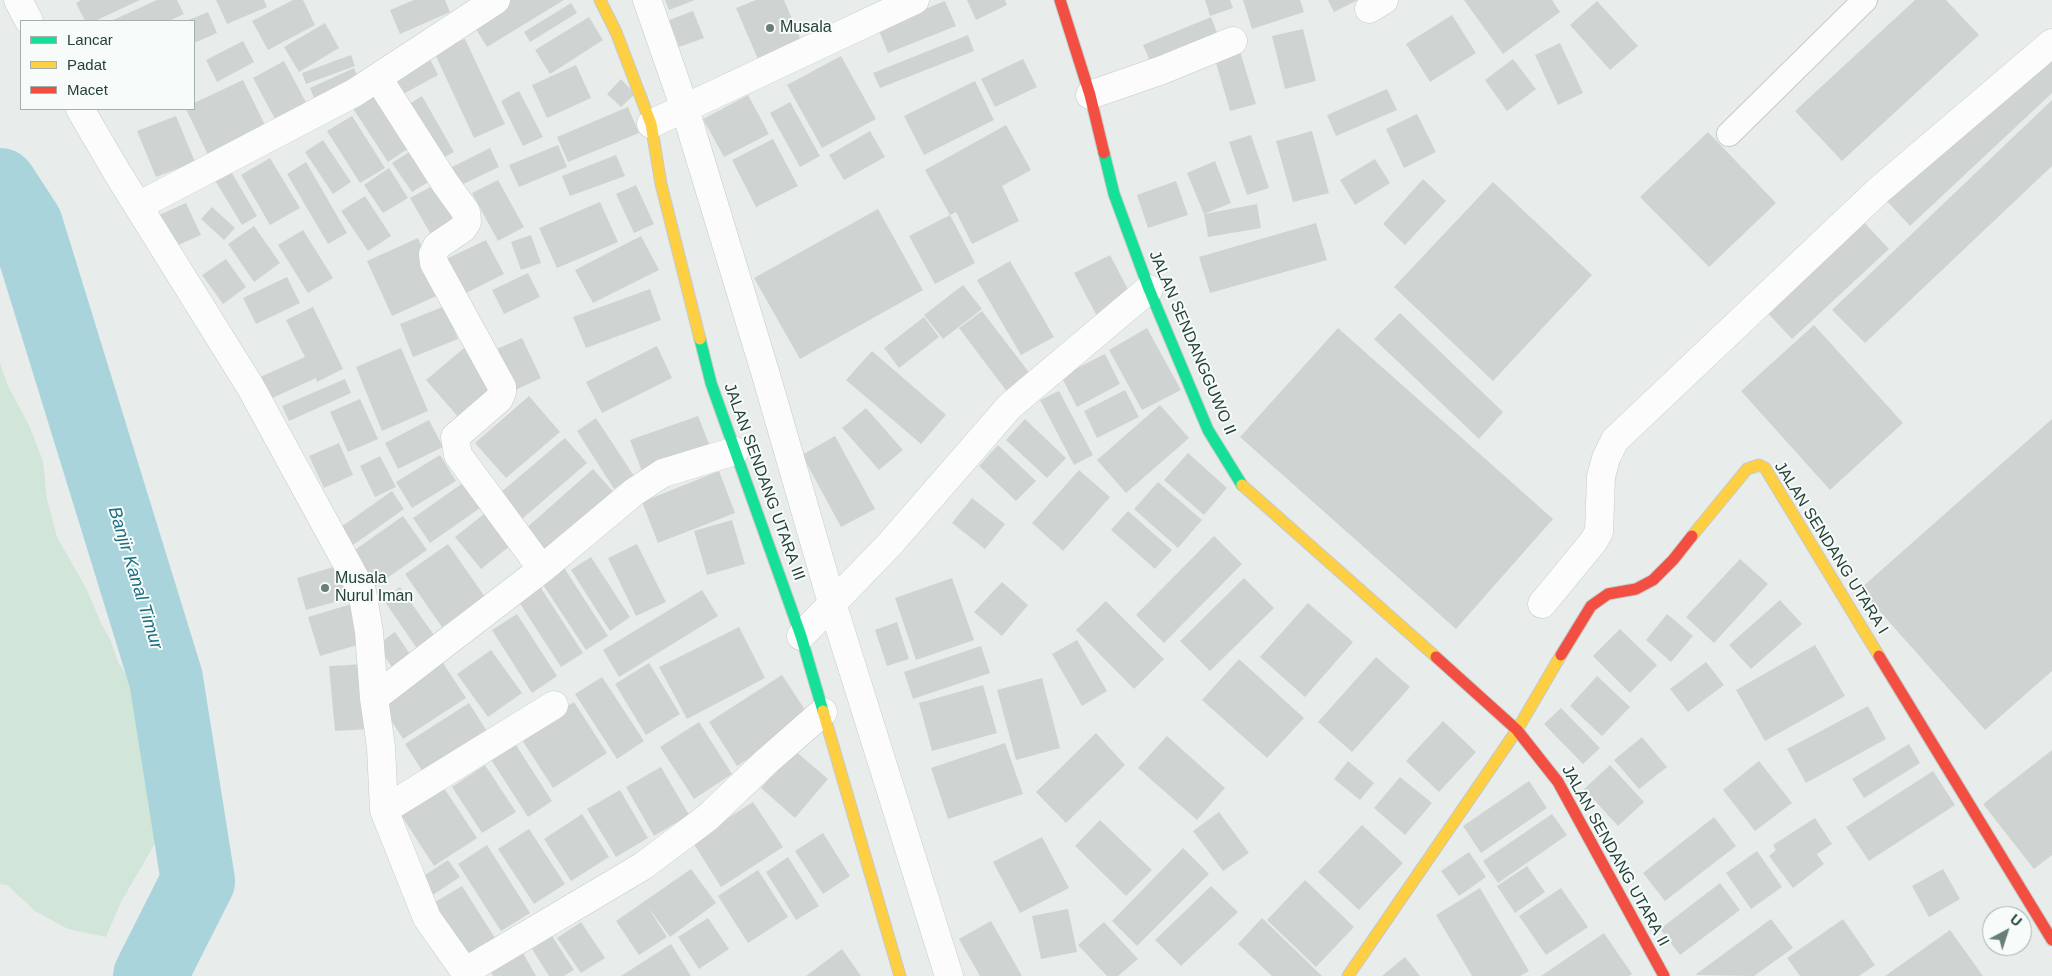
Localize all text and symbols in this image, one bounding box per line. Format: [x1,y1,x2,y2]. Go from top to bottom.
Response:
place label: Musala [780,18,832,38]
legend [20,20,195,110]
marker: Musala [764,22,776,34]
text: Lancar [67,31,113,48]
text: Padat [67,56,106,73]
text: Macet [67,81,108,98]
street label: JALAN SENDANGGUWO II [1144,248,1240,438]
street label: JALAN SENDANG UTARA III [719,381,809,583]
street label: JALAN SENDANG UTARA I [1770,458,1892,638]
water label: Banjir Kanal Timur [103,504,167,652]
place label: Musala Nurul Iman [335,569,413,607]
marker: Musala Nurul Iman [319,582,331,594]
street label: JALAN SENDANG UTARA II [1557,762,1673,950]
north arrow [1982,906,2032,956]
text: U [2007,911,2025,930]

